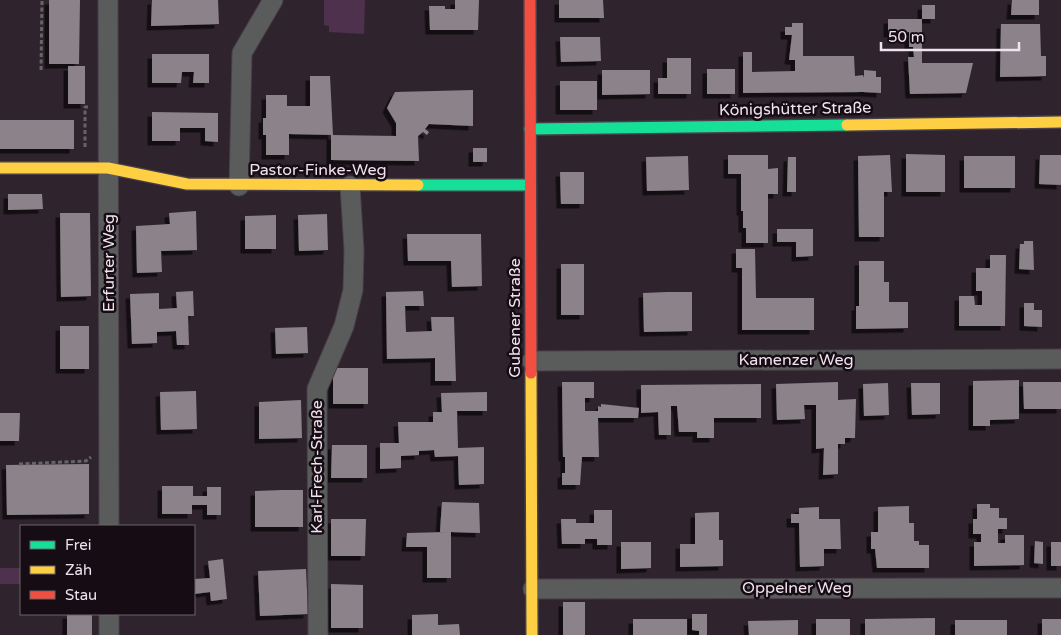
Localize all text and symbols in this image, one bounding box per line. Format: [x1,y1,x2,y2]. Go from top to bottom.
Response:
scale bar [881,20,1018,52]
text: 50 m [888,28,925,46]
street label: Königshütter Straße [719,98,871,120]
street label: Pastor-Finke-Weg [249,160,387,180]
street label: Erfurter Weg [99,214,119,312]
street label: Gubener Straße [505,258,525,378]
street label: Kamenzer Weg [738,350,854,370]
street label: Karl-Frech-Straße [307,400,327,534]
legend [20,525,195,615]
text: Frei [65,536,91,554]
text: Zäh [65,561,92,579]
street label: Oppelner Weg [742,578,852,598]
text: Stau [65,586,97,604]

